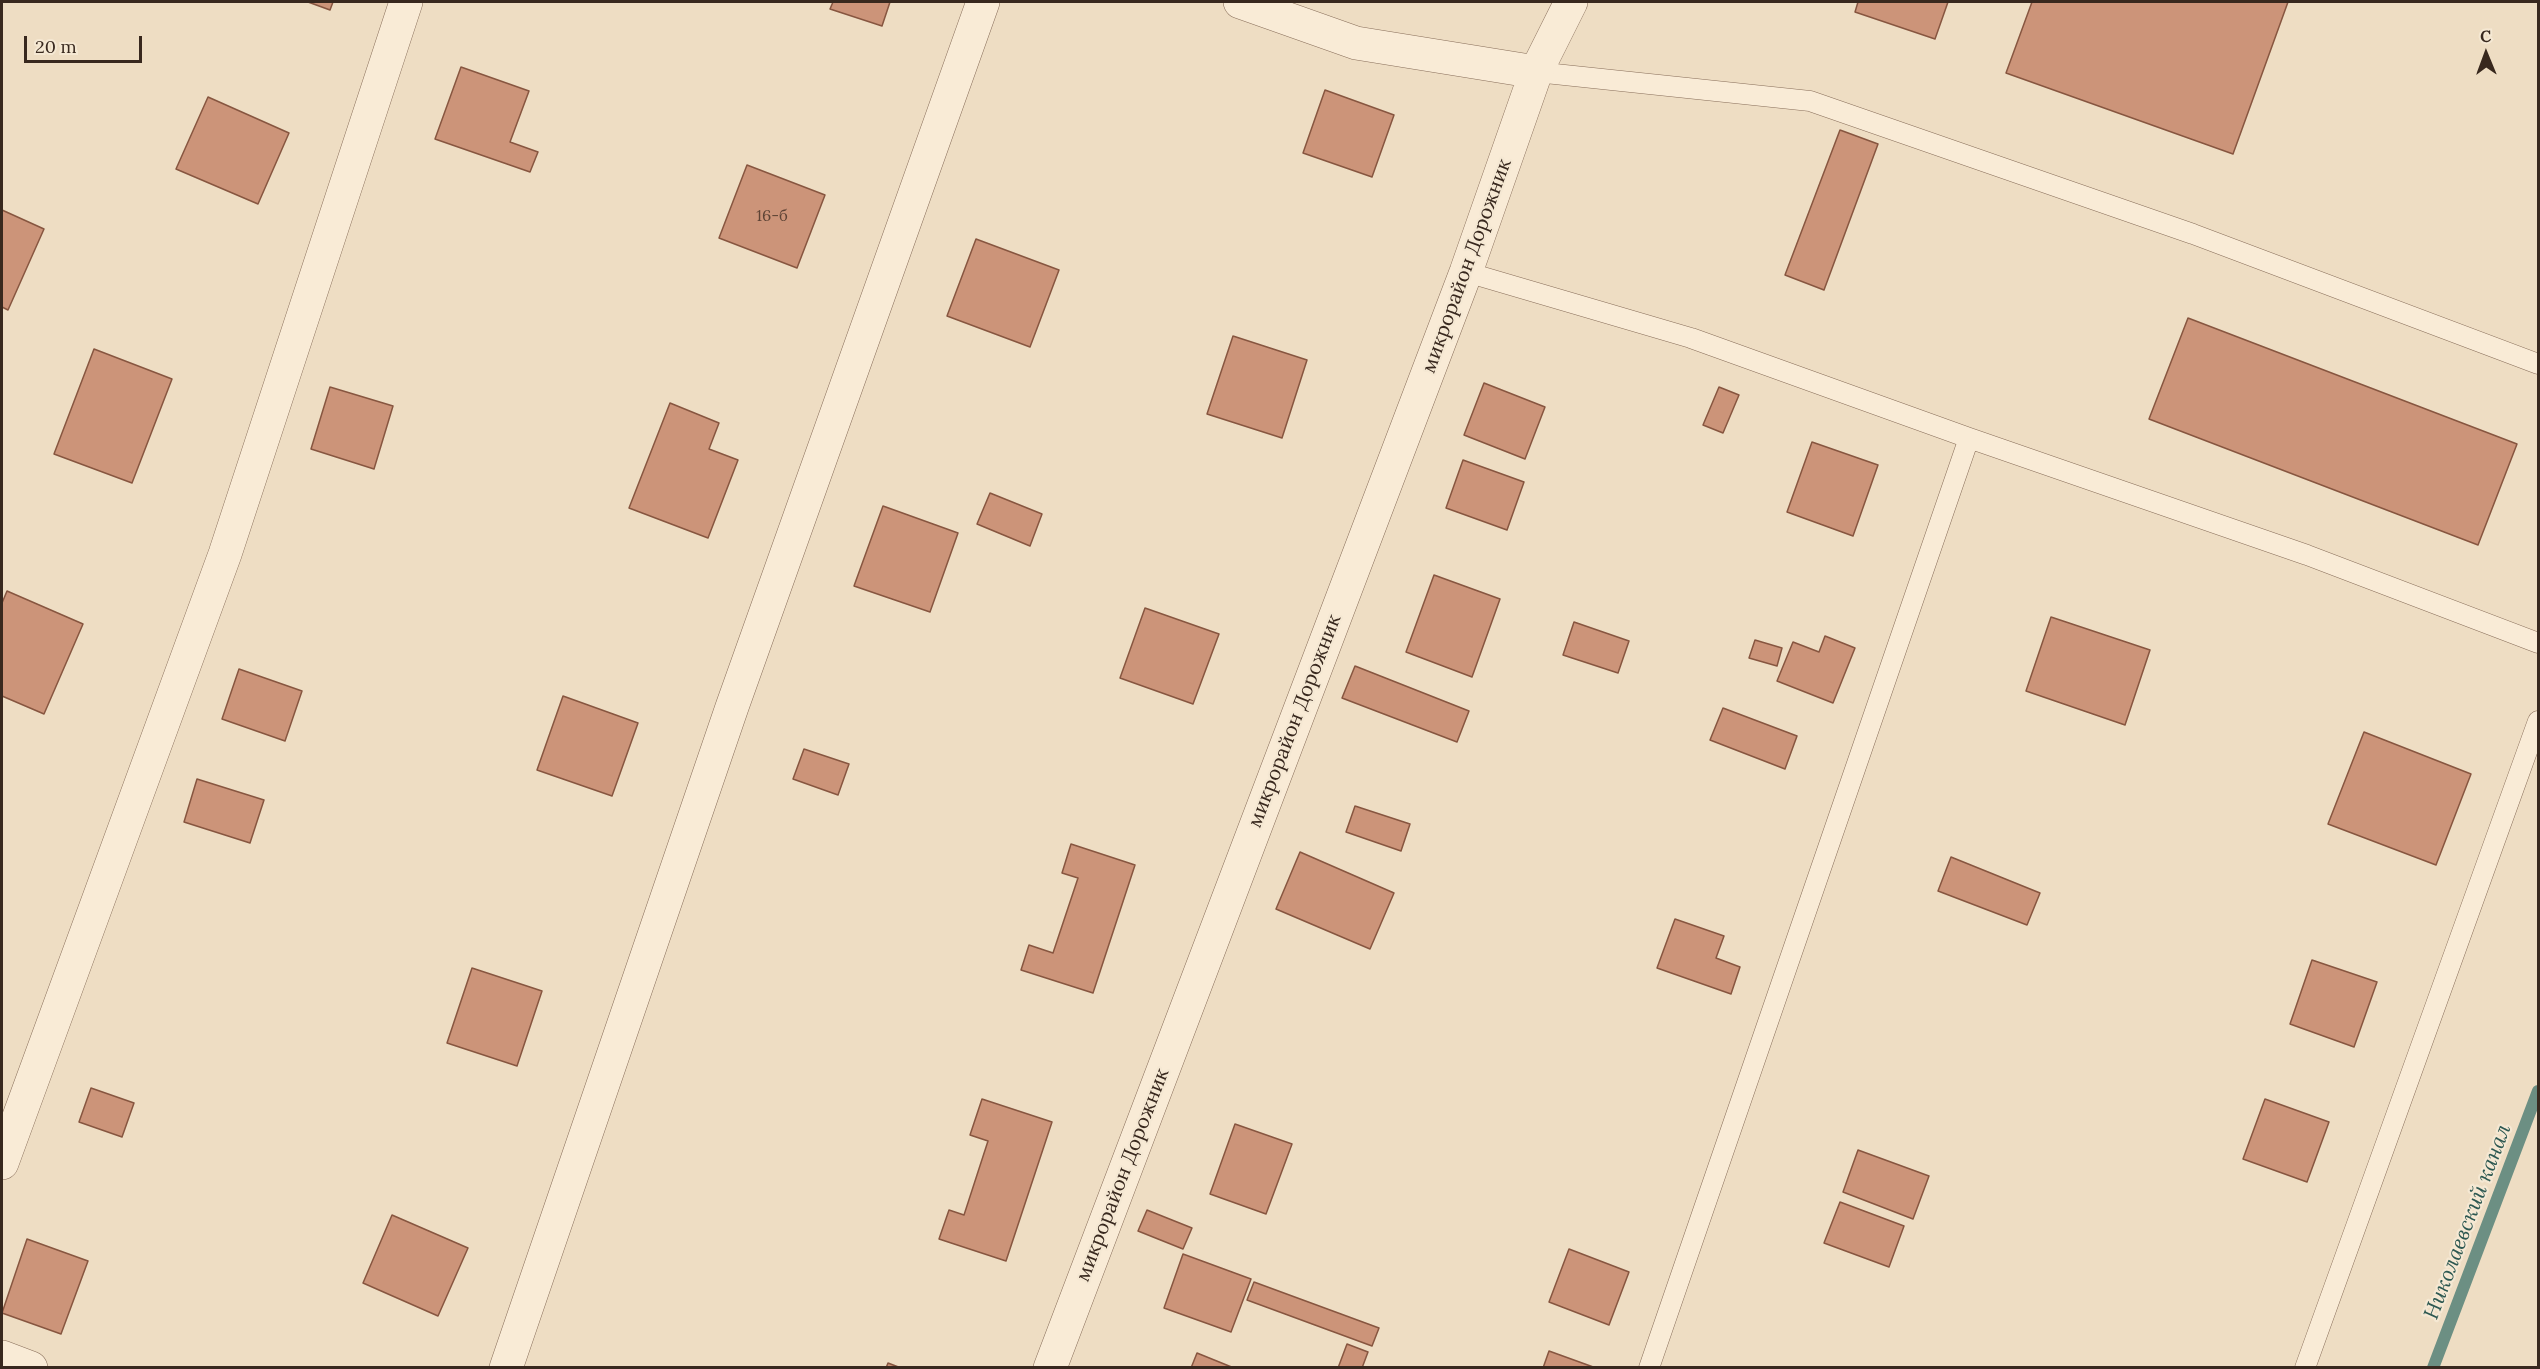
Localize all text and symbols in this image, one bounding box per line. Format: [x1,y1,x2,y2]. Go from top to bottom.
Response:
scale bar [27,24,146,62]
north arrow [2456,24,2516,84]
text: С [2480,26,2491,46]
text: 20 m [35,35,77,58]
street label: микрорайон Дорожник [1417,156,1517,376]
house number: 16-б [756,206,788,226]
street label: микрорайон Дорожник [1243,611,1347,831]
street label: микрорайон Дорожник [1071,1065,1175,1285]
water label: Николаевский канал [2419,1121,2517,1323]

